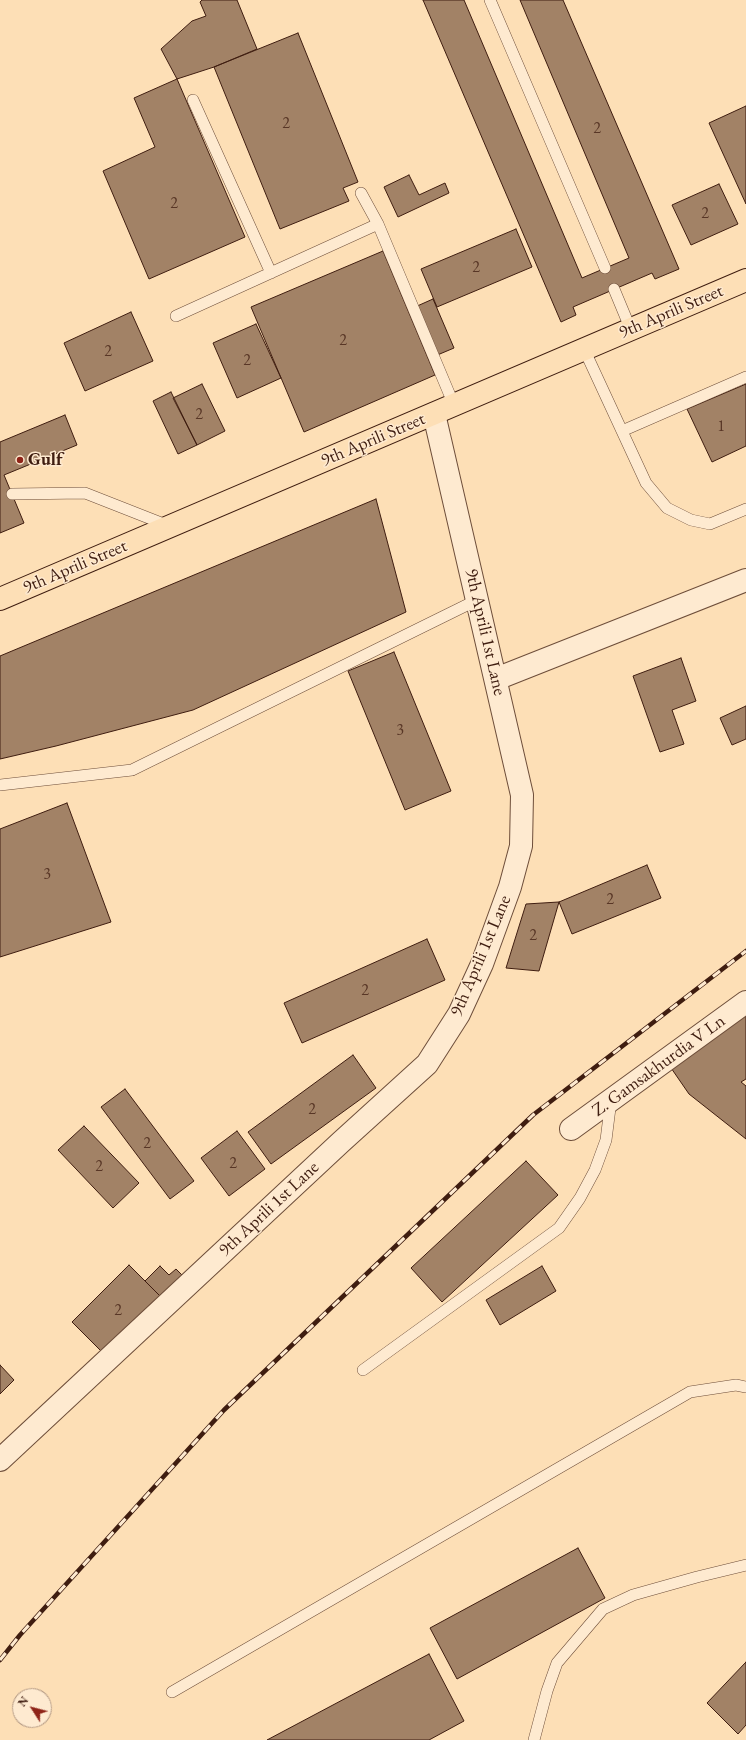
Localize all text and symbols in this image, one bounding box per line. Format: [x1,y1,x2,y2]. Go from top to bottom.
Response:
house number: 2 [282,114,290,134]
house number: 2 [593,119,601,139]
house number: 2 [170,194,178,214]
house number: 2 [701,204,709,224]
house number: 2 [472,258,480,278]
street label: 9th Aprili Street [616,280,726,344]
house number: 2 [339,331,347,351]
house number: 2 [104,342,112,362]
house number: 2 [243,351,251,371]
house number: 2 [195,405,203,425]
street label: 9th Aprili Street [318,408,428,472]
house number: 1 [717,417,725,437]
place label: Gulf [28,449,62,471]
marker: Gulf [15,455,25,465]
street label: 9th Aprili Street [20,535,130,599]
street label: 9th Aprili 1st Lane [460,566,510,698]
house number: 3 [396,721,404,741]
house number: 3 [43,865,51,885]
house number: 2 [606,890,614,910]
street label: 9th Aprili 1st Lane [446,892,516,1020]
house number: 2 [529,926,537,946]
house number: 2 [361,981,369,1001]
street label: Z. Gamsakhurdia V Ln [588,1010,730,1122]
house number: 2 [308,1100,316,1120]
house number: 2 [143,1134,151,1154]
house number: 2 [229,1154,237,1174]
house number: 2 [95,1157,103,1177]
street label: 9th Aprili 1st Lane [214,1157,324,1261]
house number: 2 [114,1301,122,1321]
north arrow [12,1688,52,1728]
text: N [15,1694,31,1709]

